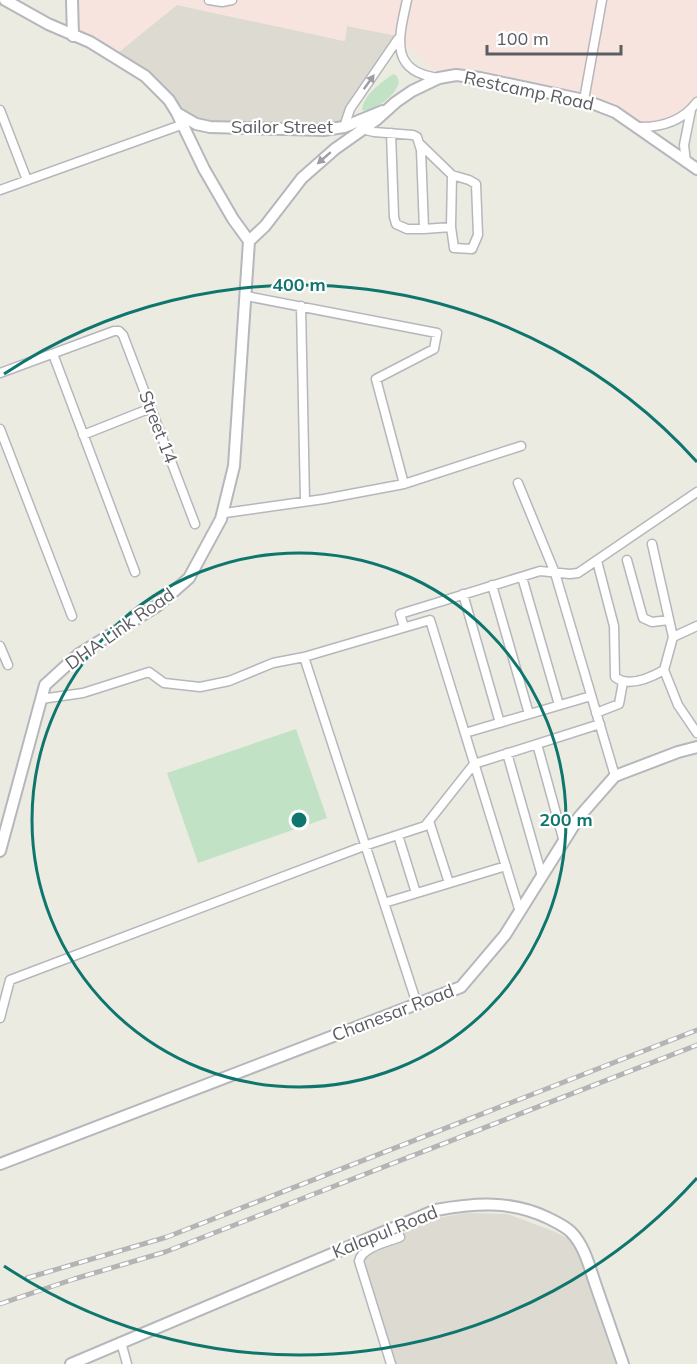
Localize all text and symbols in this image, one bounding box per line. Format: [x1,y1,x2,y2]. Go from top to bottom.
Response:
scale bar [487,18,620,56]
text: 100 m [496,27,549,50]
street label: Restcamp Road [462,66,596,115]
one-way arrow [363,74,375,90]
street label: Sailor Street [231,115,333,138]
one-way arrow [317,151,332,164]
text: 400 m [272,273,326,296]
street label: Street 14 [134,387,183,467]
street label: DHA Link Road [61,582,179,675]
text: 200 m [539,808,593,831]
centre of rings [289,810,309,830]
street label: Chanesar Road [328,979,457,1046]
street label: Kalapul Road [329,1200,441,1263]

